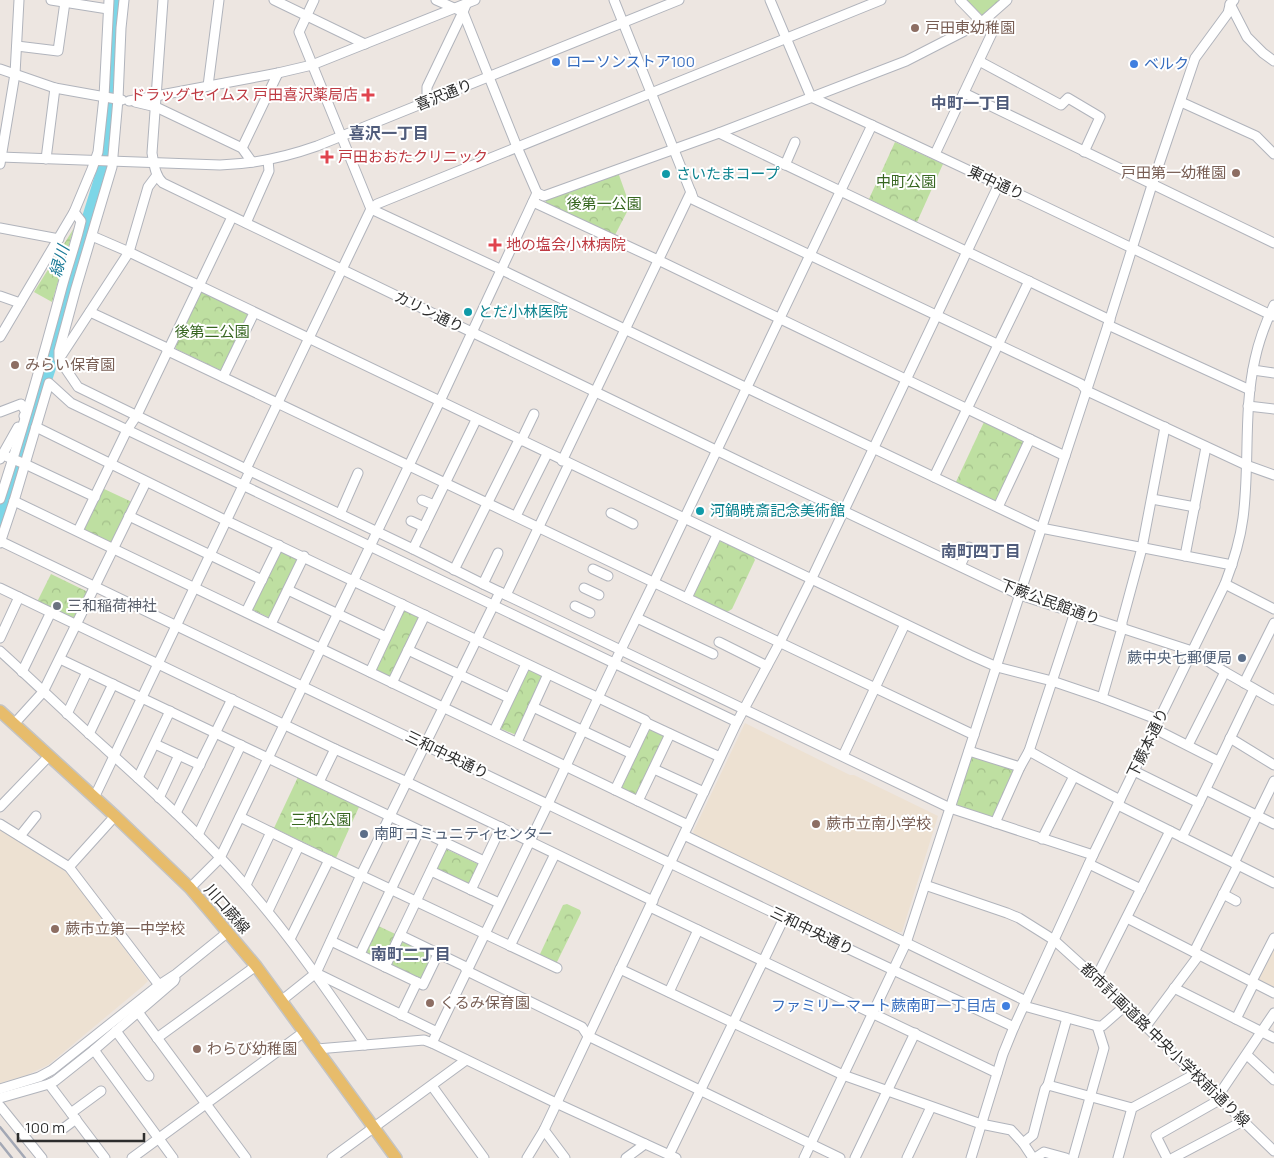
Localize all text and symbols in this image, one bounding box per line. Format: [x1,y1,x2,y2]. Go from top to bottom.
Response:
place label: 戸田東幼稚園 [925,17,1015,38]
marker: 戸田東幼稚園 [909,22,921,34]
place label: ローソンストア100 [566,51,695,72]
place label: ベルク [1144,53,1189,74]
marker: ローソンストア100 [550,56,562,68]
marker: ベルク [1128,58,1140,70]
street label: 喜沢通り [412,74,476,116]
place label: ドラッグセイムス 戸田喜沢薬局店 [130,84,358,105]
marker: ドラッグセイムス 戸田喜沢薬局店 [362,89,374,101]
district label: 中町一丁目 [931,92,1011,114]
district label: 喜沢一丁目 [349,122,429,144]
place label: 戸田おおたクリニック [338,146,488,167]
marker: 戸田おおたクリニック [320,150,334,164]
street label: 東中通り [965,160,1028,205]
place label: 戸田第一幼稚園 [1121,162,1226,183]
place label: さいたまコープ [676,163,780,184]
marker: 戸田第一幼稚園 [1230,167,1242,179]
marker: さいたまコープ [660,168,672,180]
park label: 中町公園 [876,171,936,192]
park label: 後第一公園 [566,193,642,214]
place label: 地の塩会小林病院 [506,234,626,255]
marker: 地の塩会小林病院 [488,238,502,252]
water label: 緑川 [44,241,75,279]
street label: カリン通り [391,286,468,337]
place label: とだ小林医院 [478,301,568,322]
marker: とだ小林医院 [462,306,474,318]
park label: 後第二公園 [174,321,250,342]
place label: みらい保育園 [25,354,115,375]
marker: みらい保育園 [9,359,21,371]
place label: 河鍋暁斎記念美術館 [710,500,845,521]
marker: 河鍋暁斎記念美術館 [694,505,706,517]
district label: 南町四丁目 [941,540,1021,562]
street label: 下蕨公民館通り [997,574,1103,629]
place label: 三和稲荷神社 [67,595,157,616]
marker: 三和稲荷神社 [51,600,63,612]
place label: 蕨中央七郵便局 [1127,647,1232,668]
marker: 蕨中央七郵便局 [1236,652,1248,664]
street label: 下蕨本通り [1122,704,1173,781]
street label: 三和中央通り [402,725,492,784]
park label: 三和公園 [291,809,351,830]
place label: 蕨市立南小学校 [826,813,931,834]
marker: 蕨市立南小学校 [810,818,822,830]
place label: 南町コミュニティセンター [374,823,553,844]
marker: 南町コミュニティセンター [358,828,370,840]
street label: 川口蕨線 [200,879,255,938]
street label: 三和中央通り [767,901,857,960]
place label: 蕨市立第一中学校 [65,918,185,939]
marker: 蕨市立第一中学校 [49,923,61,935]
district label: 南町二丁目 [371,943,451,965]
street label: 都市計画道路 中央小学校前通り線 [1076,958,1255,1131]
place label: くるみ保育園 [440,992,530,1013]
place label: ファミリーマート蕨南町一丁目店 [771,995,996,1016]
marker: くるみ保育園 [424,997,436,1009]
marker: ファミリーマート蕨南町一丁目店 [1000,1000,1012,1012]
place label: わらび幼稚園 [207,1038,297,1059]
marker: わらび幼稚園 [191,1043,203,1055]
scale bar [18,1110,144,1142]
text: 100 m [25,1117,65,1138]

